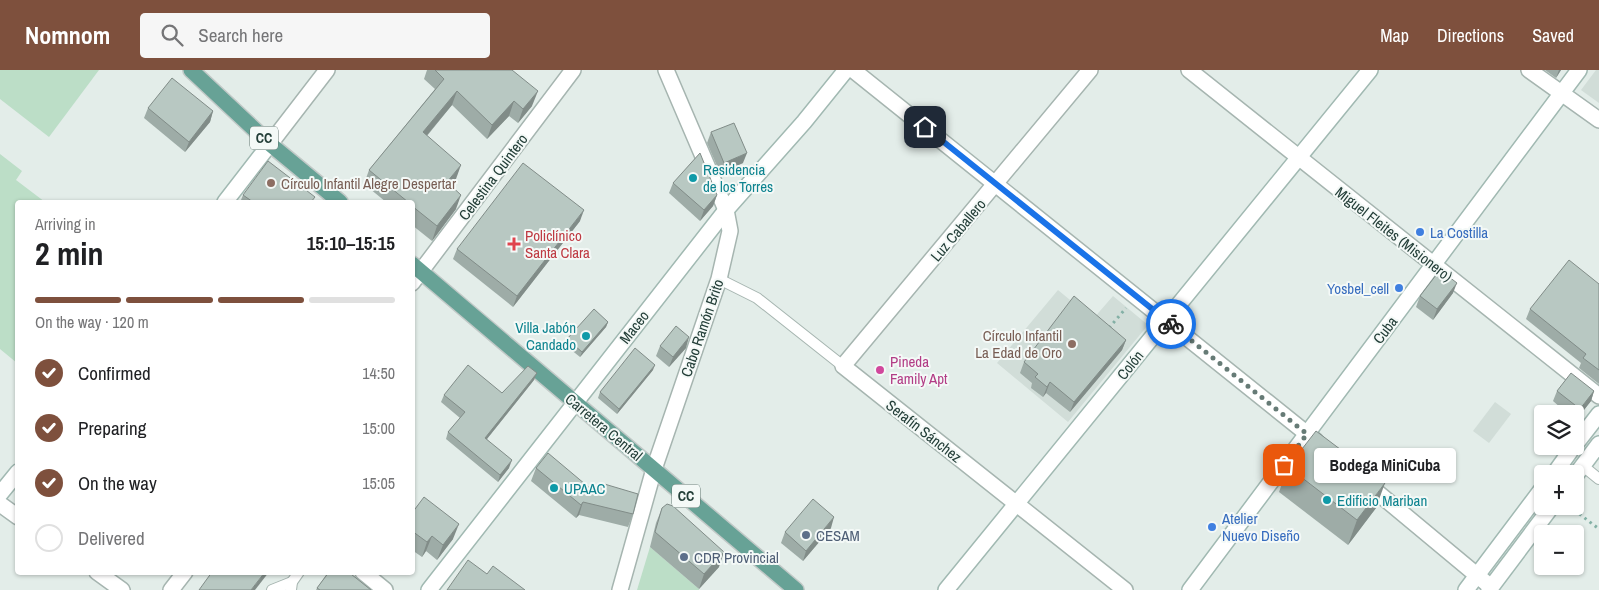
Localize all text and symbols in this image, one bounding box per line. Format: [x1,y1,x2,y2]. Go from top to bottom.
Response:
search box [140,13,490,58]
text: Nomnom [25,19,110,51]
icon: search [158,21,186,49]
text: Search here [198,22,283,48]
text: Map [1380,23,1409,48]
text: Directions [1437,23,1504,48]
text: Saved [1532,23,1574,48]
pin [904,106,946,148]
icon: home [911,113,939,141]
road number: CC [250,126,278,150]
street label: Celestina Quintero [454,129,533,225]
place label: Residencia de los Torres [703,159,773,197]
marker: Residencia de los Torres [687,172,699,184]
place label: Círculo Infantil Alegre Despertar [281,173,456,194]
marker: Círculo Infantil Alegre Despertar [265,177,277,189]
street label: Miguel Fleites (Misionero) [1331,182,1457,286]
street label: Luz Caballero [926,194,991,266]
text: Arriving in [35,213,96,235]
place label: La Costilla [1430,222,1488,243]
place label: Policlínico Santa Clara [525,225,590,263]
marker: La Costilla [1414,226,1426,238]
text: 15:10–15:15 [307,230,395,256]
text: 2 min [35,232,104,275]
marker: Policlínico Santa Clara [507,237,521,251]
street label: Cabo Ramón Brito [675,276,729,380]
place label: Yosbel_cell [1327,278,1389,299]
marker: Yosbel_cell [1393,282,1405,294]
courier [1146,299,1196,349]
street label: Maceo [614,306,654,348]
icon: bike [1157,310,1185,338]
text: On the way · 120 m [35,311,149,333]
street label: Cuba [1368,312,1402,348]
place label: Villa Jabón Candado [515,317,576,355]
place label: Círculo Infantil La Edad de Oro [975,325,1062,363]
marker: Villa Jabón Candado [580,330,592,342]
marker: Círculo Infantil La Edad de Oro [1066,338,1078,350]
street label: Colón [1112,346,1148,384]
place label: Pineda Family Apt [890,351,948,389]
icon: check [35,359,63,387]
text: Confirmed [78,360,151,386]
text: 14:50 [362,362,395,384]
marker: Pineda Family Apt [874,364,886,376]
street label: Carretera Central [561,388,647,466]
street label: Serafín Sánchez [882,395,966,467]
map controls [1534,405,1584,575]
button: layers [1534,405,1584,455]
icon: check [35,414,63,442]
text: Preparing [78,415,146,441]
text: 15:00 [362,417,395,439]
pin [1263,444,1305,486]
callout: Bodega MiniCuba [1314,448,1456,482]
icon: bag [1270,451,1298,479]
text: Bodega MiniCuba [1330,454,1440,476]
button: + [1534,465,1584,515]
icon: check [35,469,63,497]
text: On the way [78,470,157,496]
text: 15:05 [362,472,395,494]
place label: UPAAC [564,478,606,499]
marker: UPAAC [548,482,560,494]
road number: CC [672,484,700,508]
place label: Edificio Mariban [1337,490,1427,511]
marker: Edificio Mariban [1321,494,1333,506]
place label: Atelier Nuevo Diseño [1221,508,1300,546]
marker: Atelier Nuevo Diseño [1206,521,1218,533]
text: Delivered [78,525,145,551]
place label: CESAM [816,525,860,546]
button: − [1534,525,1584,575]
marker: CESAM [800,529,812,541]
place label: CDR Provincial [694,547,779,568]
marker: CDR Provincial [678,551,690,563]

